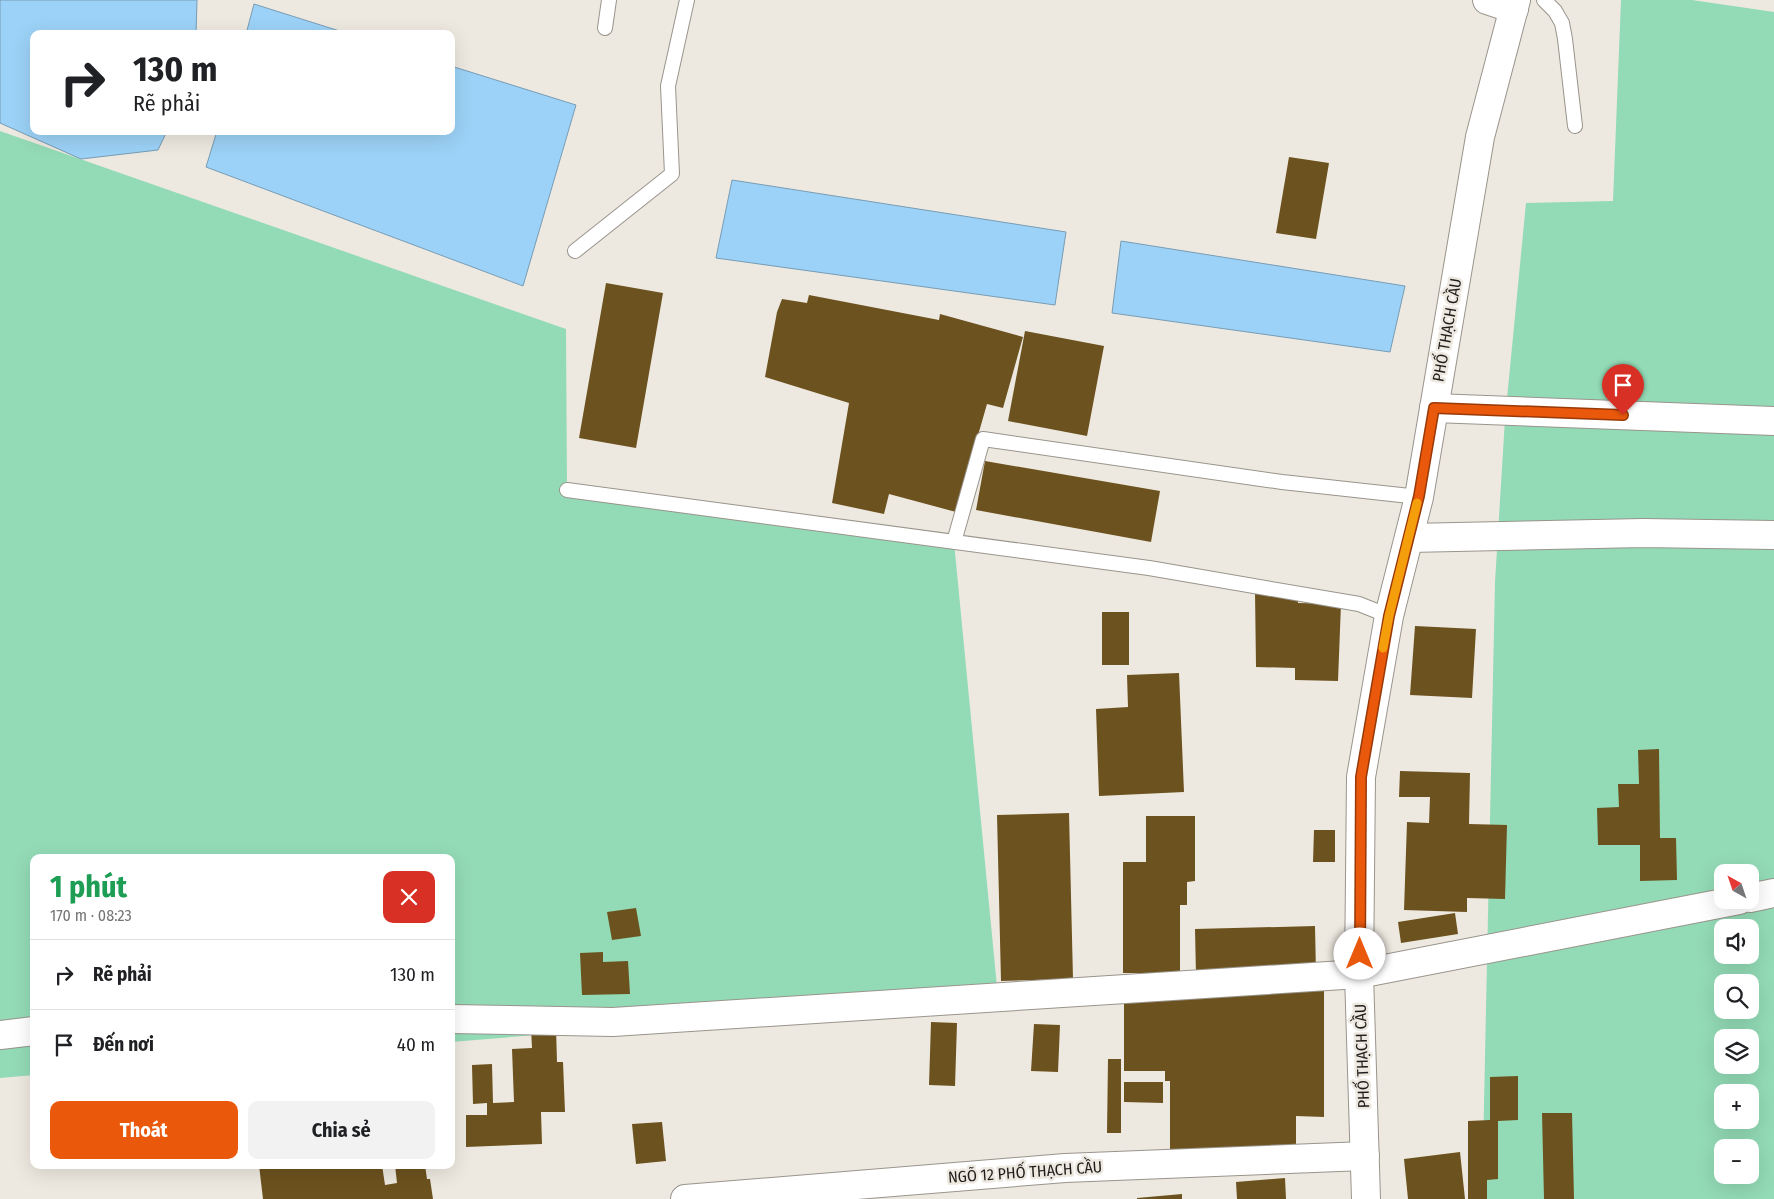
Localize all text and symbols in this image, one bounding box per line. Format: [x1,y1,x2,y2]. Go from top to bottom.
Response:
text: 130 m [133,48,217,90]
icon: right [50,50,115,115]
text: Rẽ phải [133,90,200,117]
street label: PHỐ THẠCH CẦU [1426,276,1465,383]
pin [1602,364,1644,415]
icon: arrive [1609,371,1637,399]
north arrow [1714,864,1759,909]
map controls [1714,864,1759,1184]
text: 1 phút [50,869,127,905]
button: close [383,871,435,923]
text: 170 m · 08:23 [50,906,132,925]
button: sound [1714,919,1759,964]
position arrow [1333,927,1385,979]
icon: right [50,961,78,989]
text: Rẽ phải [93,963,152,986]
text: 130 m [390,963,435,986]
button: search [1714,974,1759,1019]
street label: PHỐ THẠCH CẦU [1348,1003,1373,1109]
button: layers [1714,1029,1759,1074]
icon: arrive [50,1031,78,1059]
text: Đến nơi [93,1033,154,1056]
text: 40 m [397,1033,435,1056]
button: + [1714,1084,1759,1129]
button: Thoát [50,1101,238,1159]
button: Chia sẻ [248,1101,435,1159]
button: − [1714,1139,1759,1184]
street label: NGÕ 12 PHỐ THẠCH CẦU [947,1154,1103,1187]

